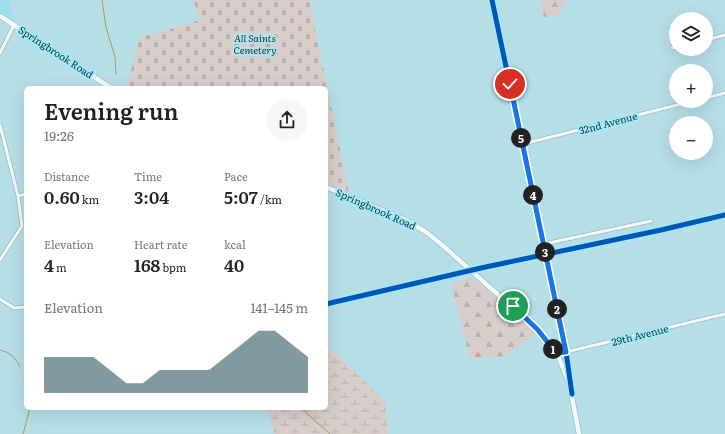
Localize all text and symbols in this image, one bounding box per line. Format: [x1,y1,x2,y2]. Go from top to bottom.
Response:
map controls [669,12,713,160]
button: layers [669,12,713,56]
street label: Springbrook Road [16,22,97,81]
park label: All Saints Cemetery [233,30,277,57]
button: + [669,64,713,108]
pin [493,67,527,101]
icon: check [499,73,521,95]
text: Evening run [44,94,178,127]
button: share [266,99,308,141]
street label: 32nd Avenue [577,108,639,138]
button: − [669,116,713,160]
text: 19:26 [44,126,74,145]
pin: 5 [511,128,531,148]
text: 5 [518,130,524,146]
text: Distance [44,168,89,184]
text: Time [134,168,162,184]
text: Pace [224,168,248,184]
text: 0.60 [44,184,80,209]
text: 3:04 [134,184,169,209]
text: 5:07 [224,184,258,209]
street label: Springbrook Road [334,184,419,233]
pin: 4 [523,185,543,205]
text: 4 [530,187,536,203]
text: km [80,191,99,207]
text: /km [258,191,282,207]
text: Elevation [44,236,94,252]
text: Heart rate [134,236,187,252]
text: kcal [224,236,246,252]
pin: 3 [535,242,555,262]
text: 3 [542,244,548,260]
text: 4 [44,252,54,277]
text: 168 [134,252,160,277]
text: 40 [224,252,244,277]
text: m [54,259,67,275]
text: bpm [160,259,186,275]
pin [496,289,530,323]
icon: arrive [502,295,524,317]
text: Elevation [44,298,103,317]
text: 141–145 m [251,298,308,317]
pin: 2 [547,299,567,319]
text: 2 [554,301,560,317]
street label: 29th Avenue [610,320,670,349]
pin: 1 [543,339,563,359]
text: 1 [551,341,555,357]

